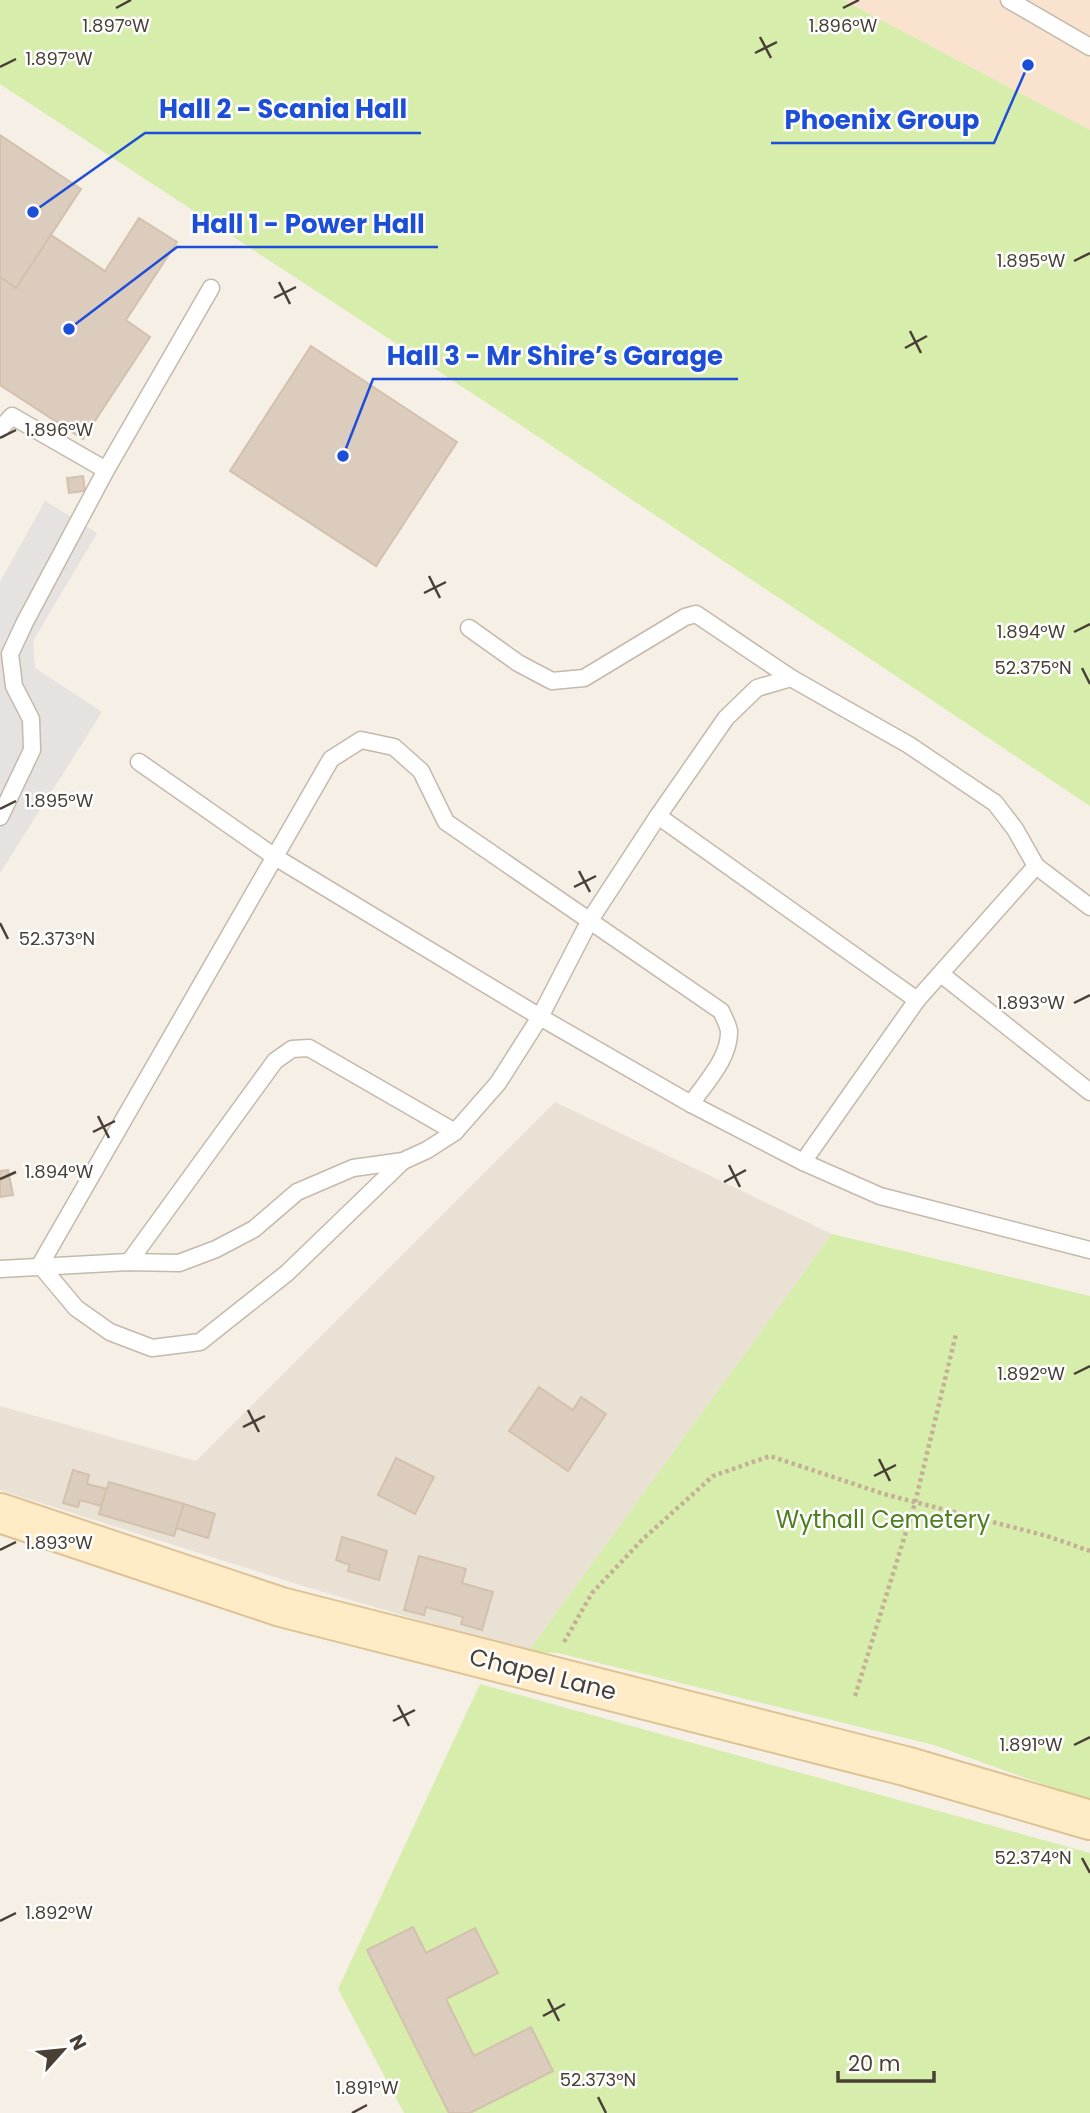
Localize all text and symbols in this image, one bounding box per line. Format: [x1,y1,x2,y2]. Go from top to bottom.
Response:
text: 1.897°W [82,13,150,38]
text: 1.896°W [809,13,878,38]
text: 1.897°W [25,46,93,71]
callout: Hall 2 - Scania Hall [145,86,421,133]
text: Hall 2 - Scania Hall [159,91,407,127]
callout: Phoenix Group [771,96,994,143]
text: Phoenix Group [784,102,980,138]
callout: Hall 1 - Power Hall [177,200,438,247]
text: Hall 1 - Power Hall [191,206,425,242]
text: 1.895°W [997,248,1066,273]
callout: Hall 3 - Mr Shire’s Garage [373,332,738,379]
text: Hall 3 - Mr Shire’s Garage [387,338,723,374]
text: 1.896°W [25,417,94,442]
text: 1.894°W [997,619,1066,644]
text: 52.375°N [994,655,1072,680]
text: 1.895°W [25,788,94,813]
text: 52.373°N [19,926,95,951]
text: 1.893°W [997,990,1065,1015]
text: 1.894°W [25,1159,94,1184]
text: 1.892°W [997,1361,1065,1386]
park label: Wythall Cemetery [776,1503,991,1536]
text: 1.893°W [25,1530,93,1555]
street label: Chapel Lane [466,1640,620,1708]
text: 1.891°W [1000,1732,1063,1757]
text: 52.374°N [994,1845,1072,1870]
text: 1.892°W [25,1900,93,1925]
north arrow [28,2015,98,2085]
text: N [62,2030,93,2055]
scale bar [838,2039,934,2084]
text: 20 m [848,2049,901,2078]
text: 52.373°N [560,2067,636,2092]
text: 1.891°W [336,2075,399,2100]

